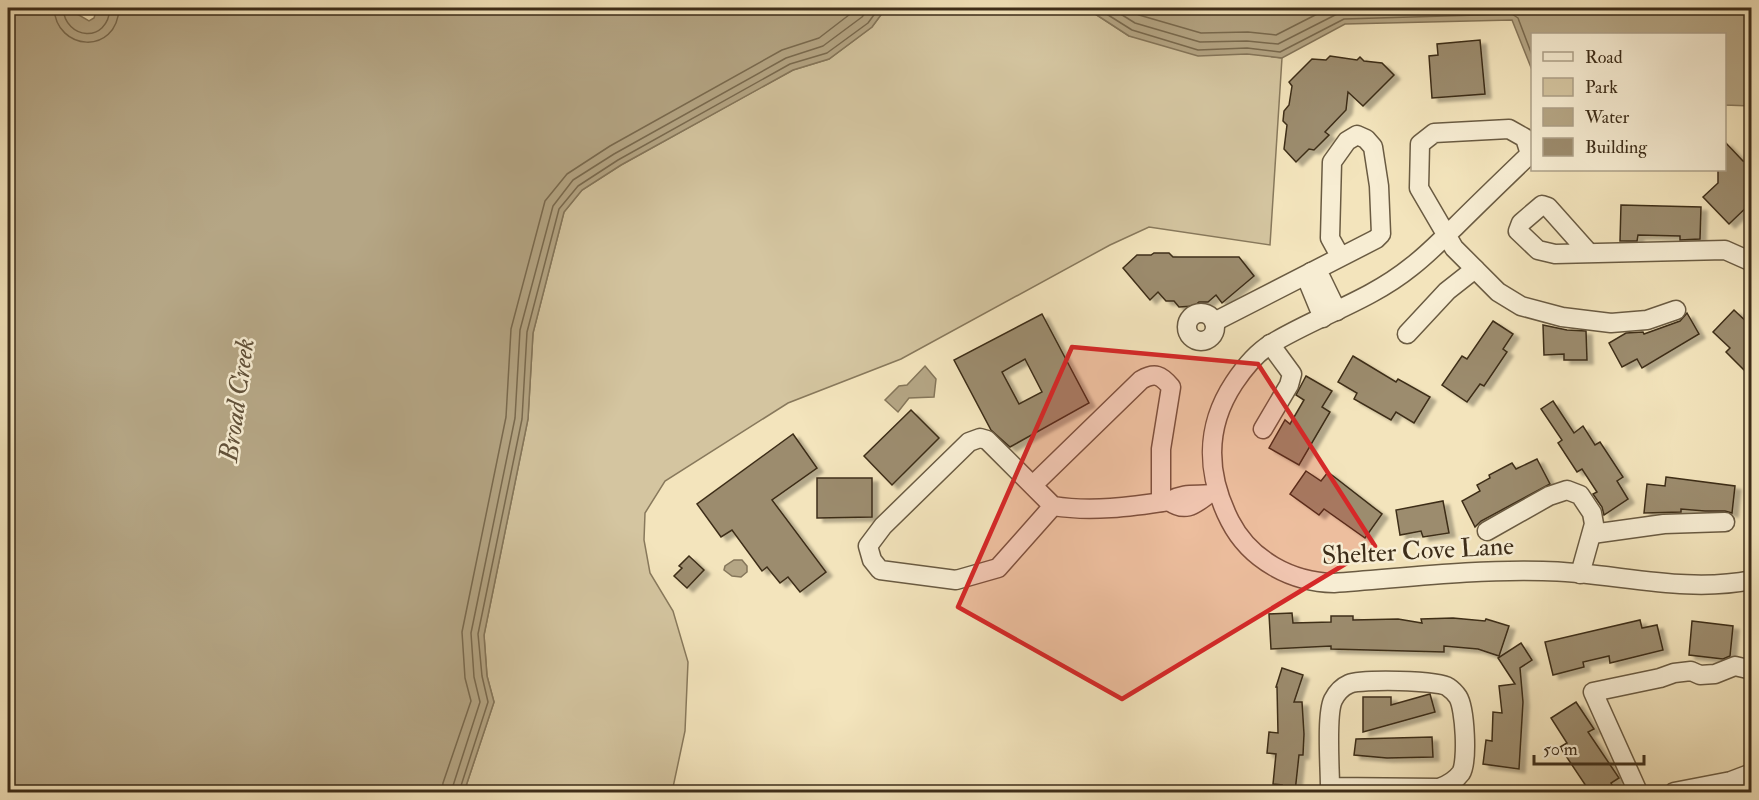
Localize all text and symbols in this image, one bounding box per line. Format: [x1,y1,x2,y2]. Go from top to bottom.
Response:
legend [1531,33,1726,171]
text: Road [1585,46,1623,69]
text: Park [1585,76,1618,99]
text: Water [1584,106,1629,129]
text: Building [1585,136,1648,159]
water label: Broad Creek [212,336,262,466]
street label: Shelter Cove Lane [1321,530,1515,572]
scale bar [1534,728,1644,766]
text: 50 m [1543,738,1578,761]

